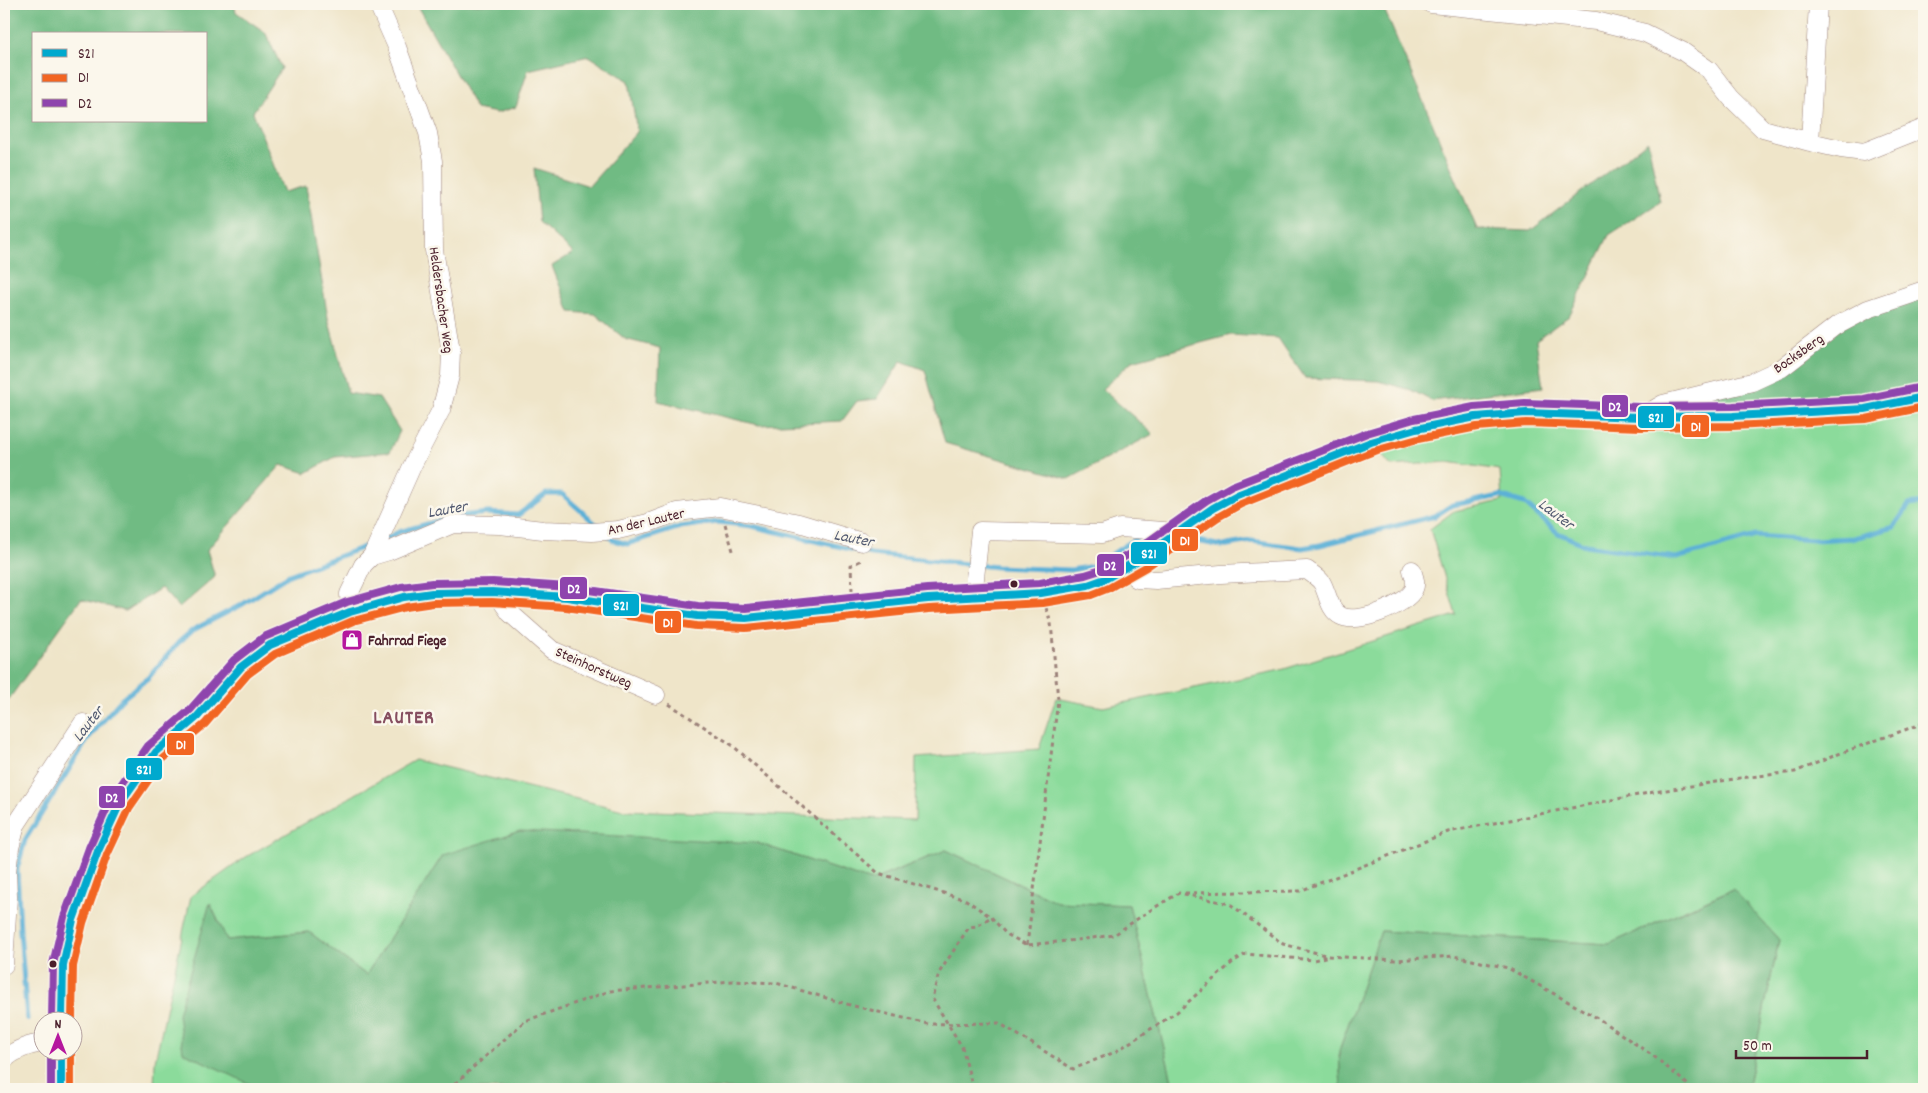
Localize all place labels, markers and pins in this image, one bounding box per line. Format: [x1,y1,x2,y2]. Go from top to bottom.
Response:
unlabelled marker [1009,579,1019,589]
shop icon: Fahrrad Fiege [340,628,364,652]
place label: Fahrrad Fiege [368,631,447,653]
unlabelled marker [48,959,58,969]

